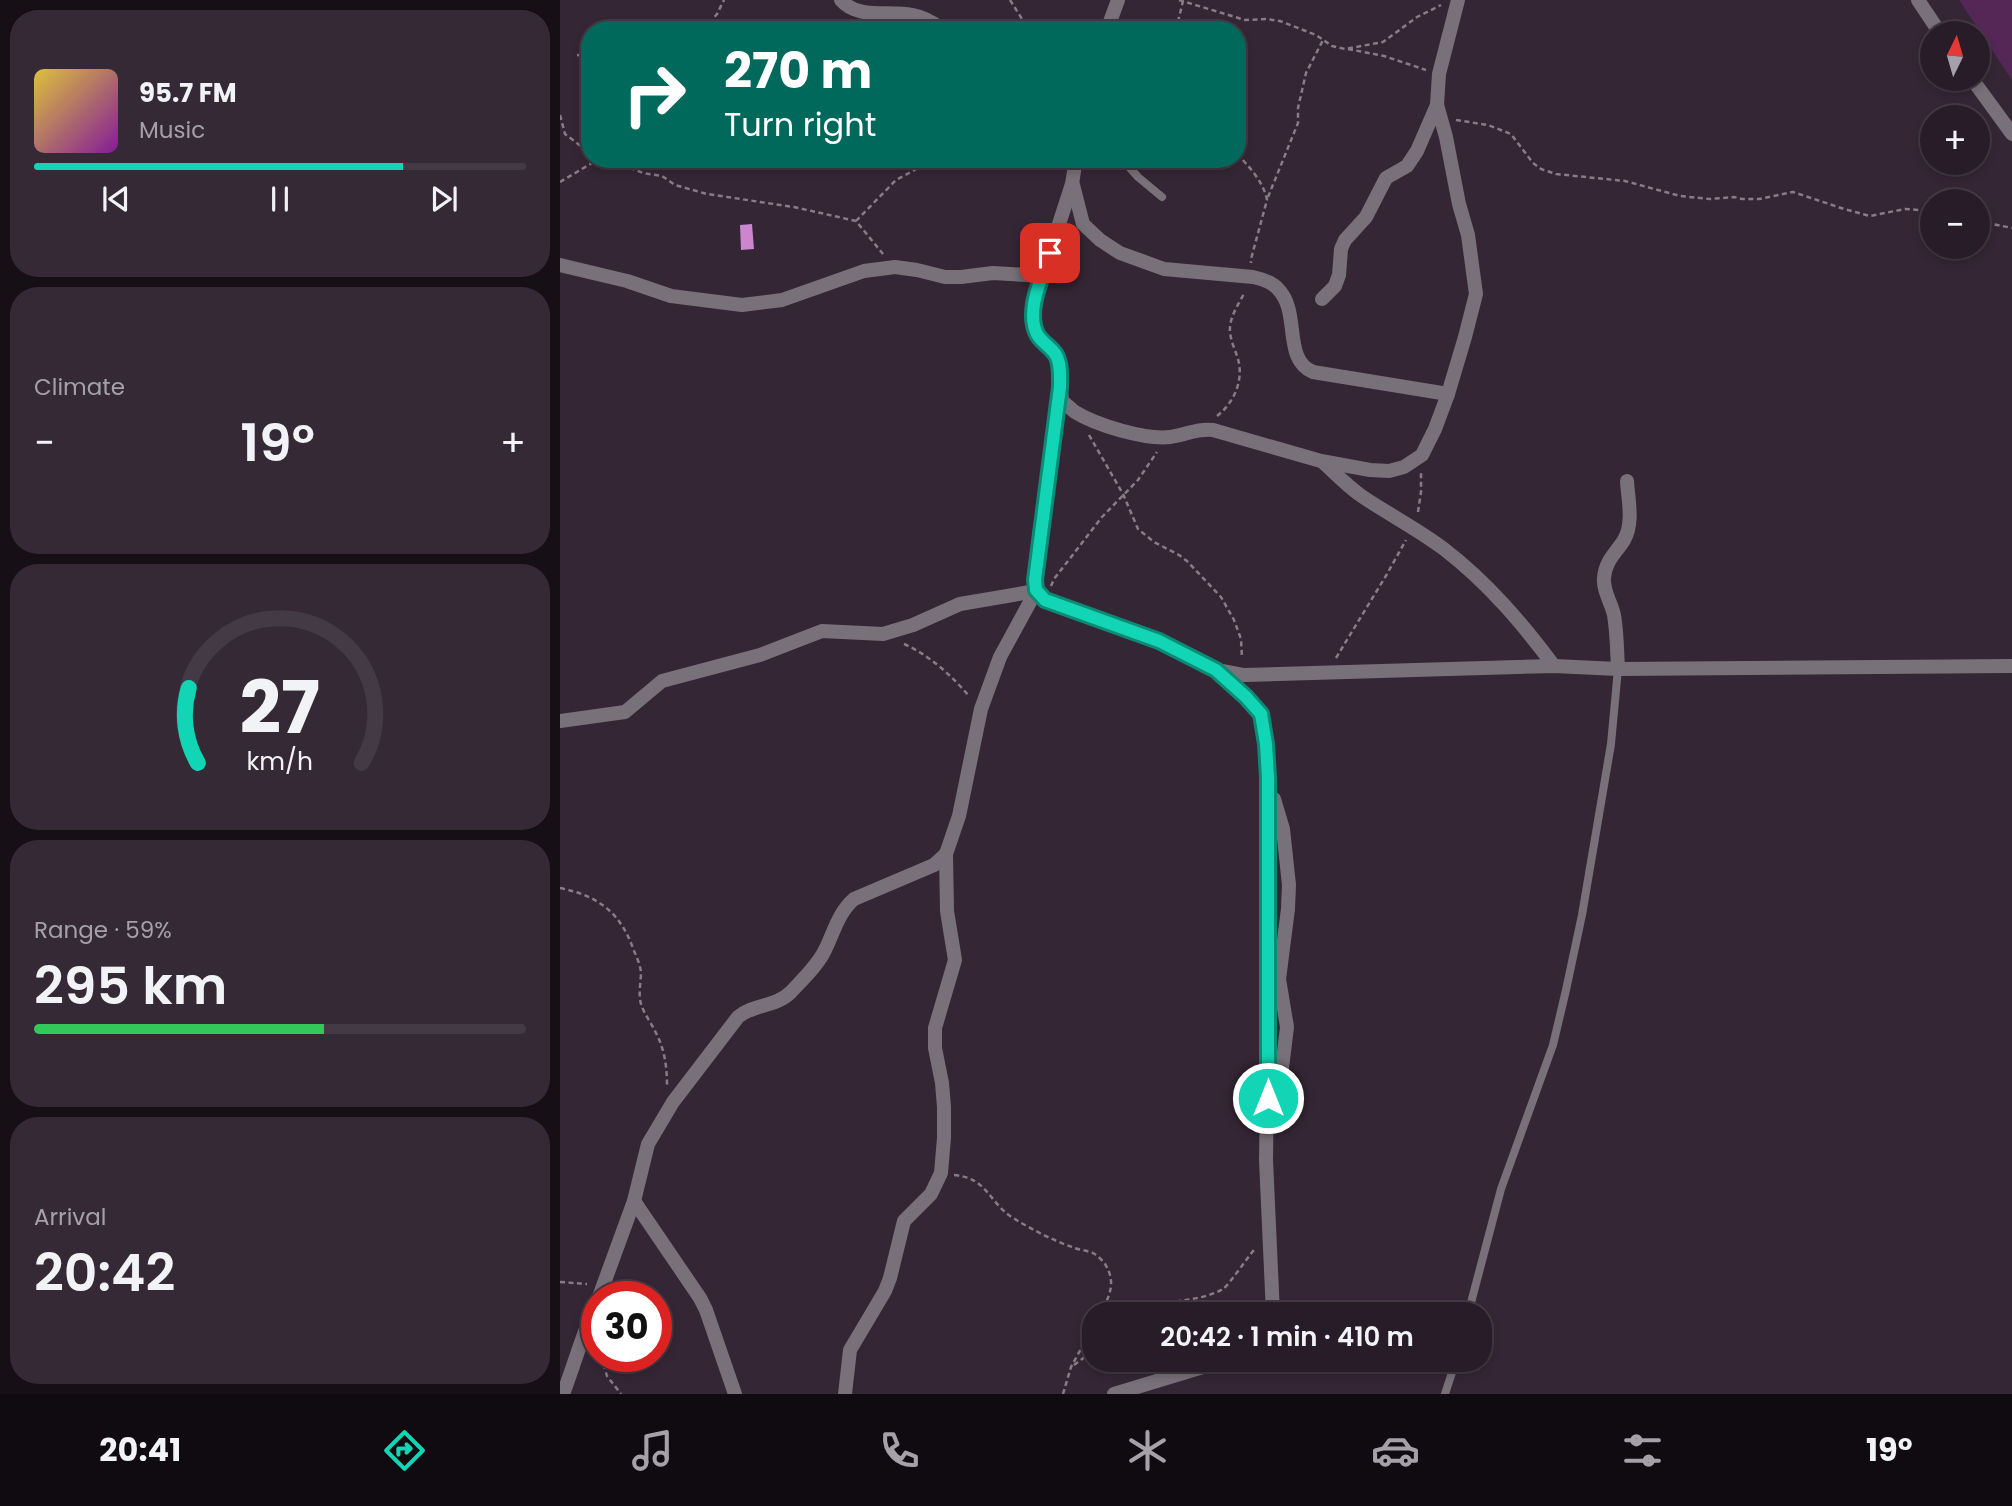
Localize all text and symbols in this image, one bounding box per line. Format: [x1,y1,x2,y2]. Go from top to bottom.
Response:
north arrow [1920,21,1990,91]
map controls [1920,21,1990,259]
text: 270 m [724,37,872,105]
icon: right [609,49,700,140]
text: 95.7 FM [139,75,237,111]
text: Turn right [724,102,876,147]
button: + [1920,105,1990,175]
text: Music [139,114,205,146]
icon: previous [97,180,135,218]
icon: pause [261,180,299,218]
icon: next [425,180,463,218]
button: − [1920,189,1990,259]
pin [1020,223,1080,283]
icon: arrive [1031,234,1069,272]
text: Climate [34,371,125,403]
text: 19° [240,406,315,479]
text: − [34,416,55,469]
text: + [500,416,526,469]
text: 27 [240,657,320,758]
text: km/h [247,744,313,779]
text: Range · 59% [34,914,172,946]
text: 295 km [34,949,227,1022]
position arrow [1231,1061,1305,1135]
text: Arrival [34,1201,106,1233]
text: 20:42 [34,1236,175,1309]
speed limit sign: 30 [581,1281,672,1372]
text: 20:42 · 1 min · 410 m [1160,1319,1414,1355]
icon: directions [380,1426,429,1475]
icon: music [628,1426,677,1475]
icon: phone [875,1426,924,1475]
icon: climate [1123,1426,1172,1475]
icon: car [1371,1426,1420,1475]
icon: filters [1618,1426,1667,1475]
text: 20:41 [99,1427,181,1472]
text: 19° [1866,1427,1913,1472]

